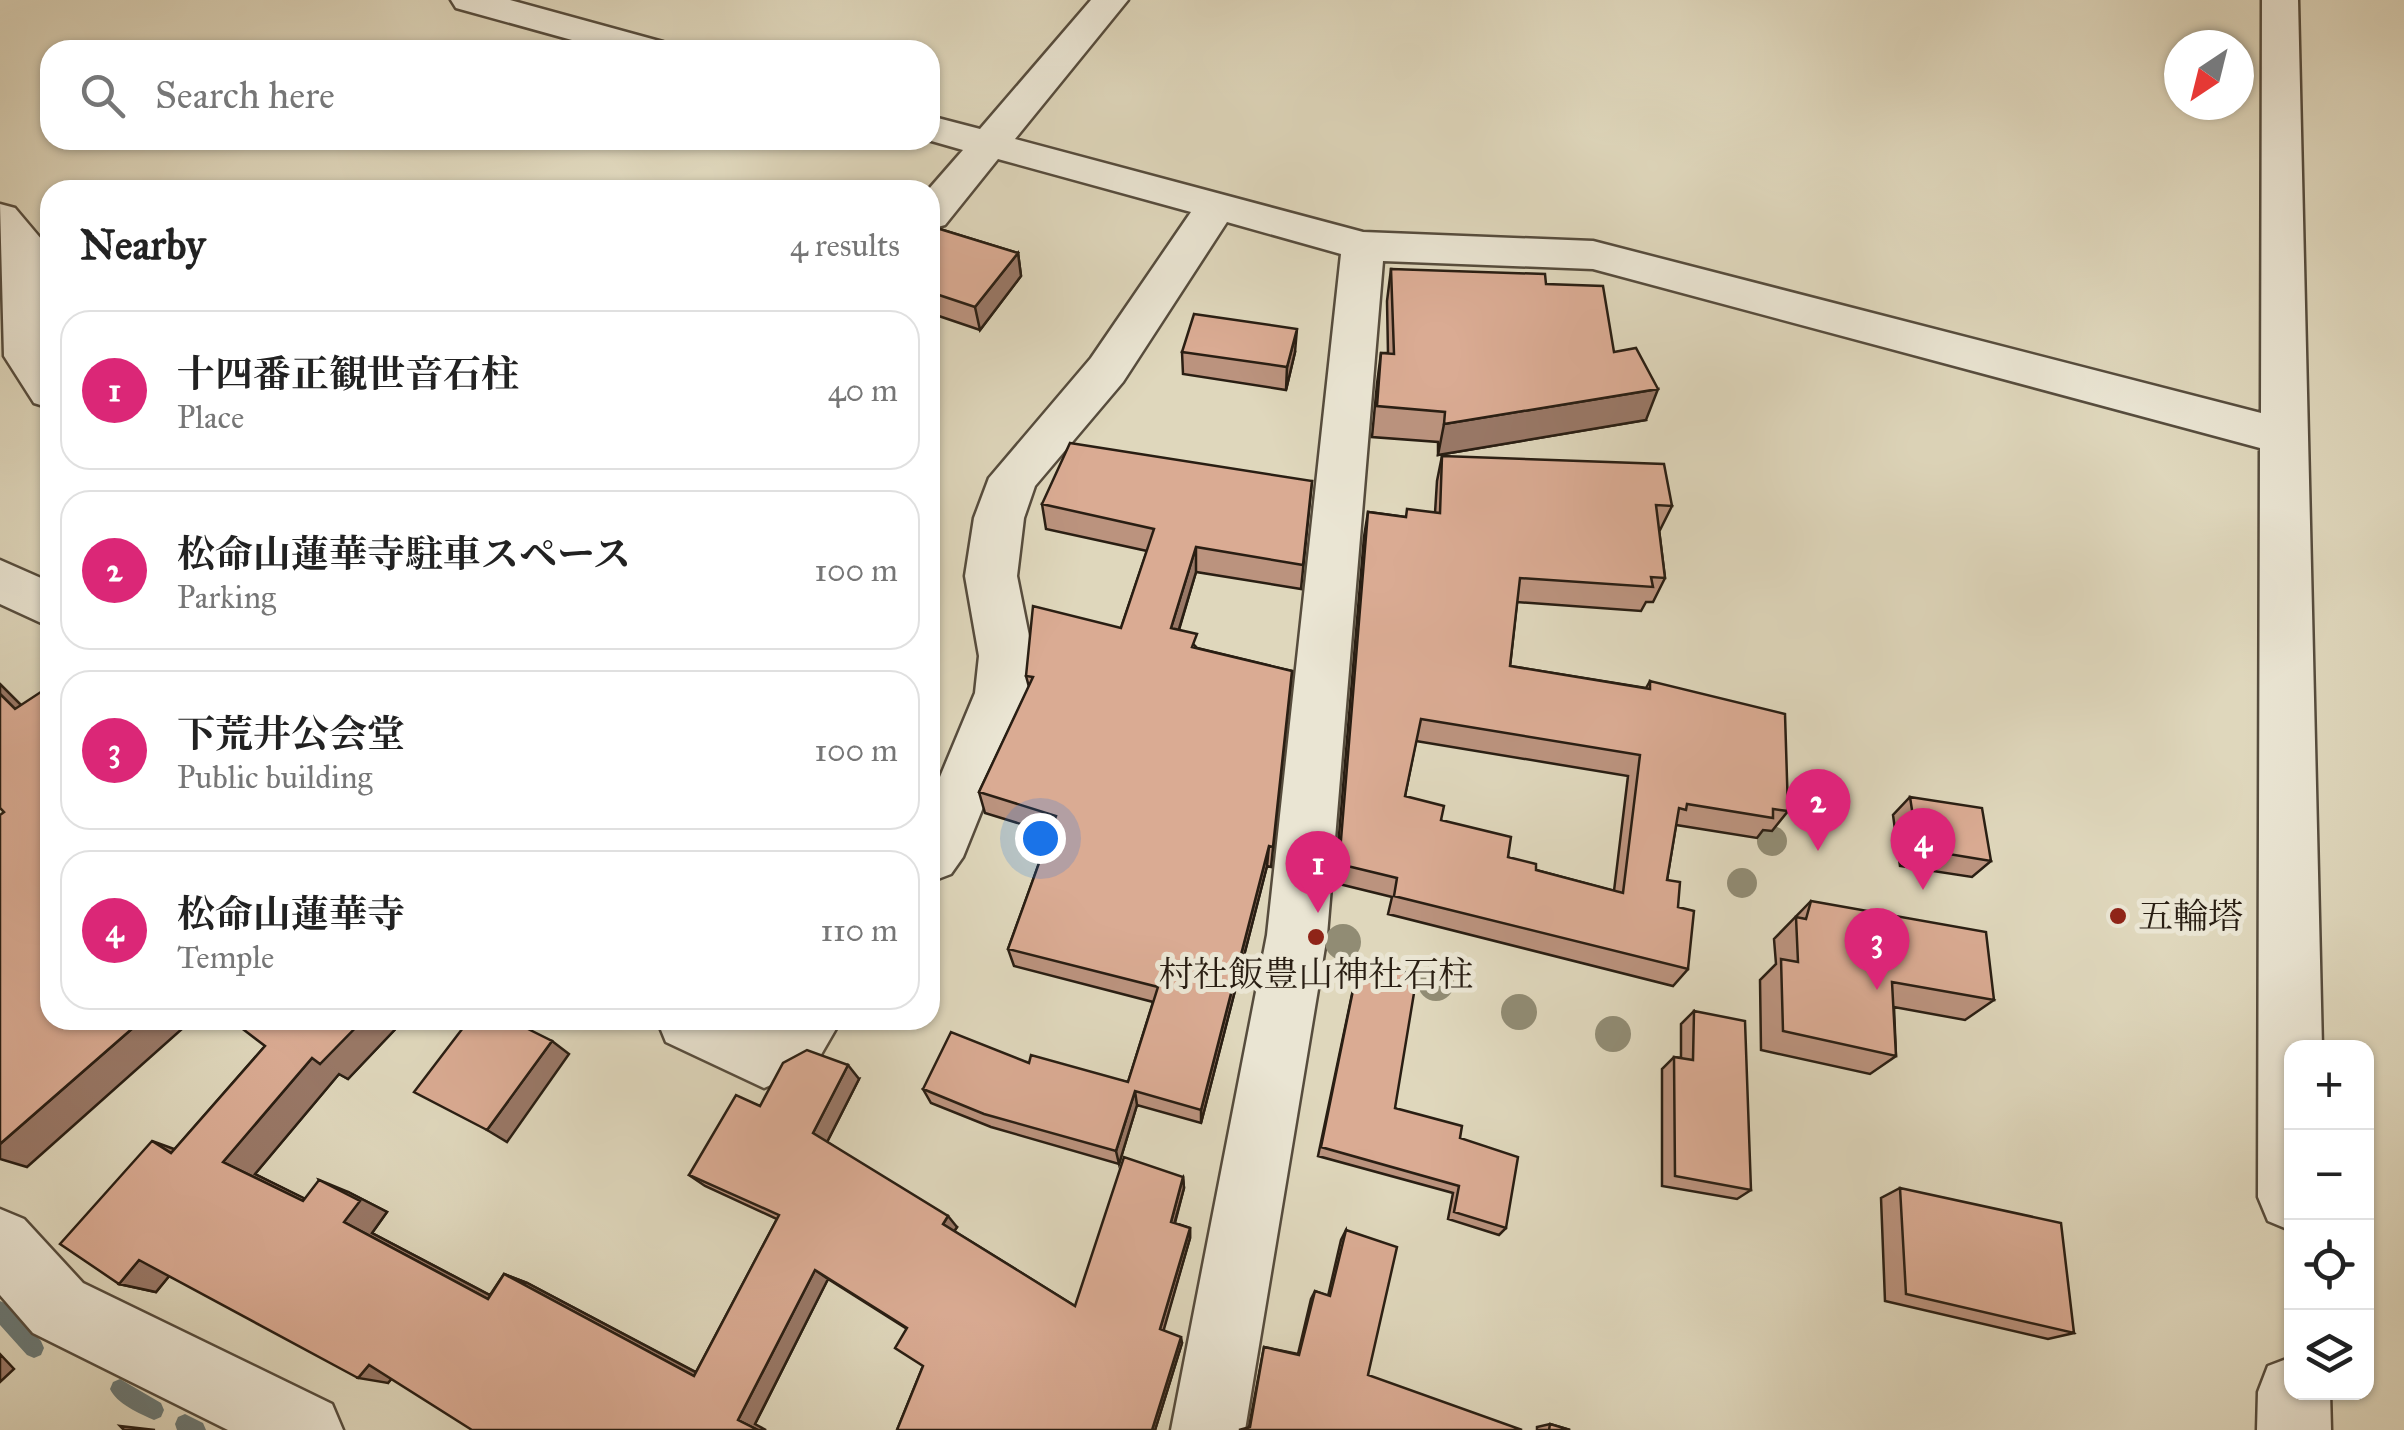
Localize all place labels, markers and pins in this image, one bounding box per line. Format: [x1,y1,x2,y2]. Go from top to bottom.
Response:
pin: 2 [1786,768,1850,851]
pin: 4 [1890,808,1956,890]
pin: 1 [1286,830,1350,913]
place label: 五輪塔 [2138,895,2243,938]
marker: 五輪塔 [2107,905,2129,927]
pin: 3 [1844,908,1910,990]
marker: 村社飯豊山神社石柱 [1305,926,1327,948]
place label: 村社飯豊山神社石柱 [1158,953,1474,996]

